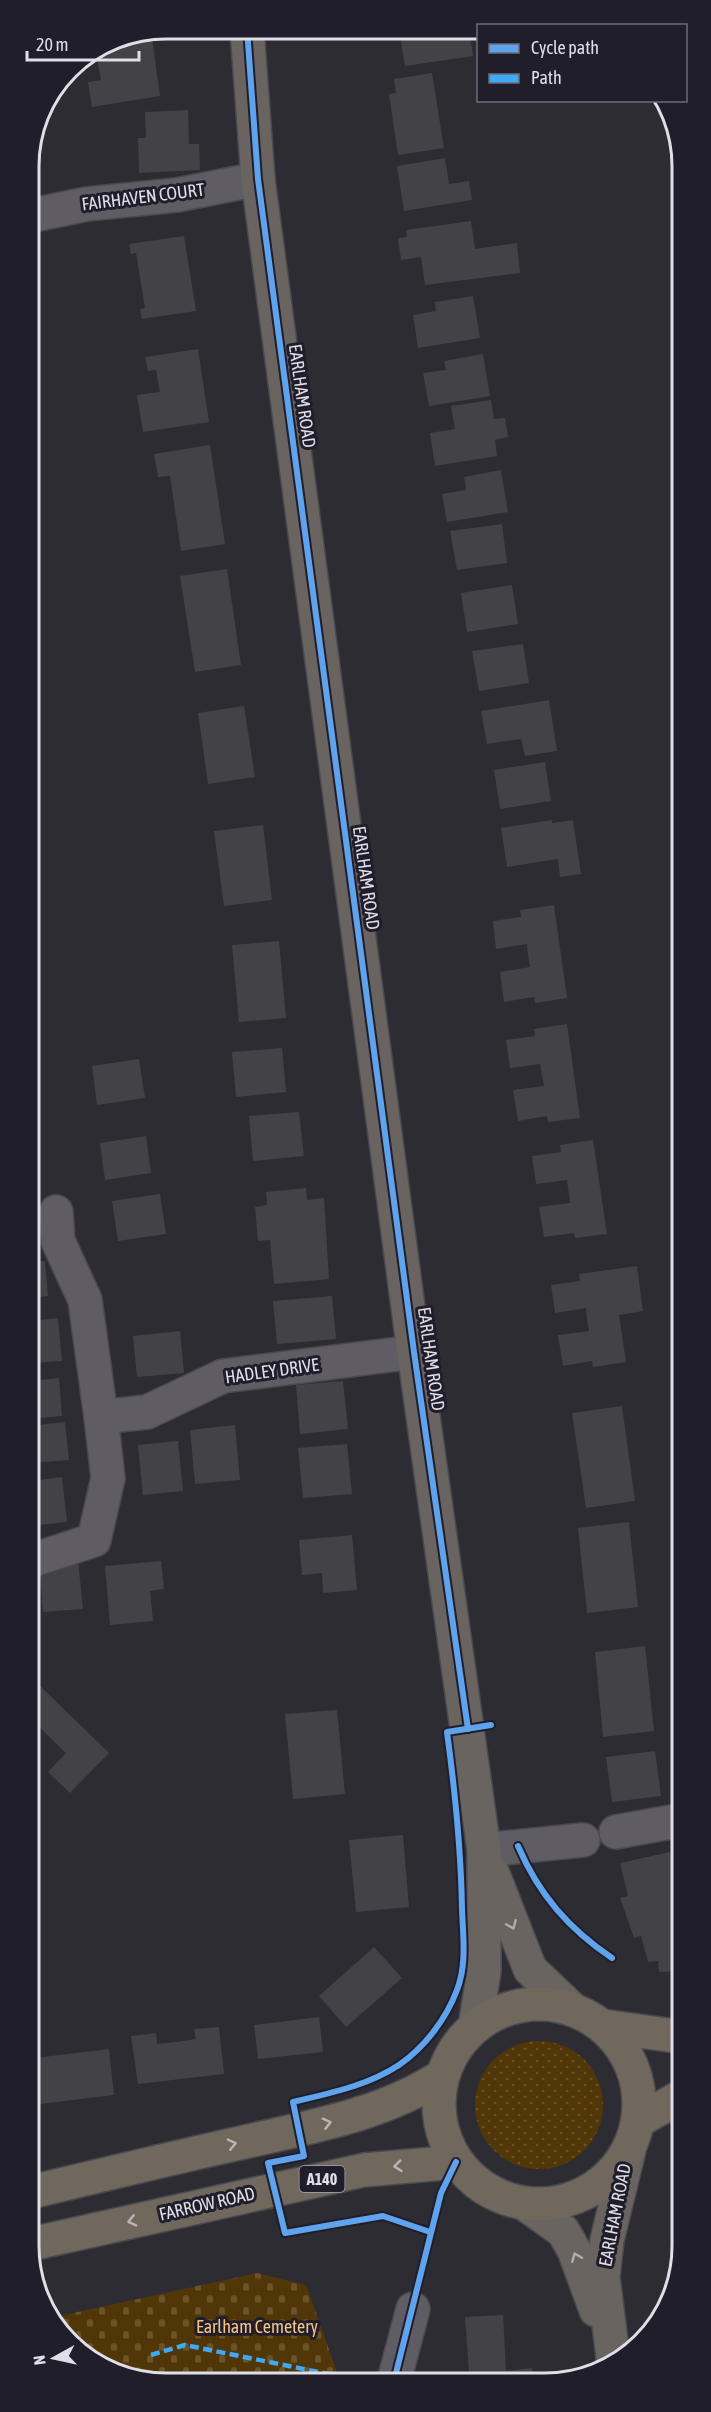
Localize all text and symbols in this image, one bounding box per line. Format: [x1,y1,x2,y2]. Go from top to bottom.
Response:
scale bar [27,24,140,62]
legend [477,24,687,102]
text: 20 m [36,34,68,55]
text: Cycle path [531,37,599,58]
text: Path [531,67,562,88]
street label: FAIRHAVEN COURT [80,179,206,214]
street label: EARLHAM ROAD [285,343,320,449]
street label: EARLHAM ROAD [349,825,384,931]
street label: EARLHAM ROAD [414,1306,449,1412]
street label: HADLEY DRIVE [224,1353,321,1387]
one-way arrow [505,1918,517,1929]
one-way arrow [322,2117,332,2130]
one-way arrow [227,2139,237,2152]
one-way arrow [394,2159,403,2172]
street label: EARLHAM ROAD [594,2162,635,2268]
road number: A140 [300,2166,344,2192]
street label: FARROW ROAD [157,2182,257,2225]
one-way arrow [127,2213,137,2226]
one-way arrow [571,2253,583,2264]
park label: Earlham Cemetery [196,2316,318,2337]
north arrow [24,2328,84,2388]
text: N [30,2354,49,2366]

